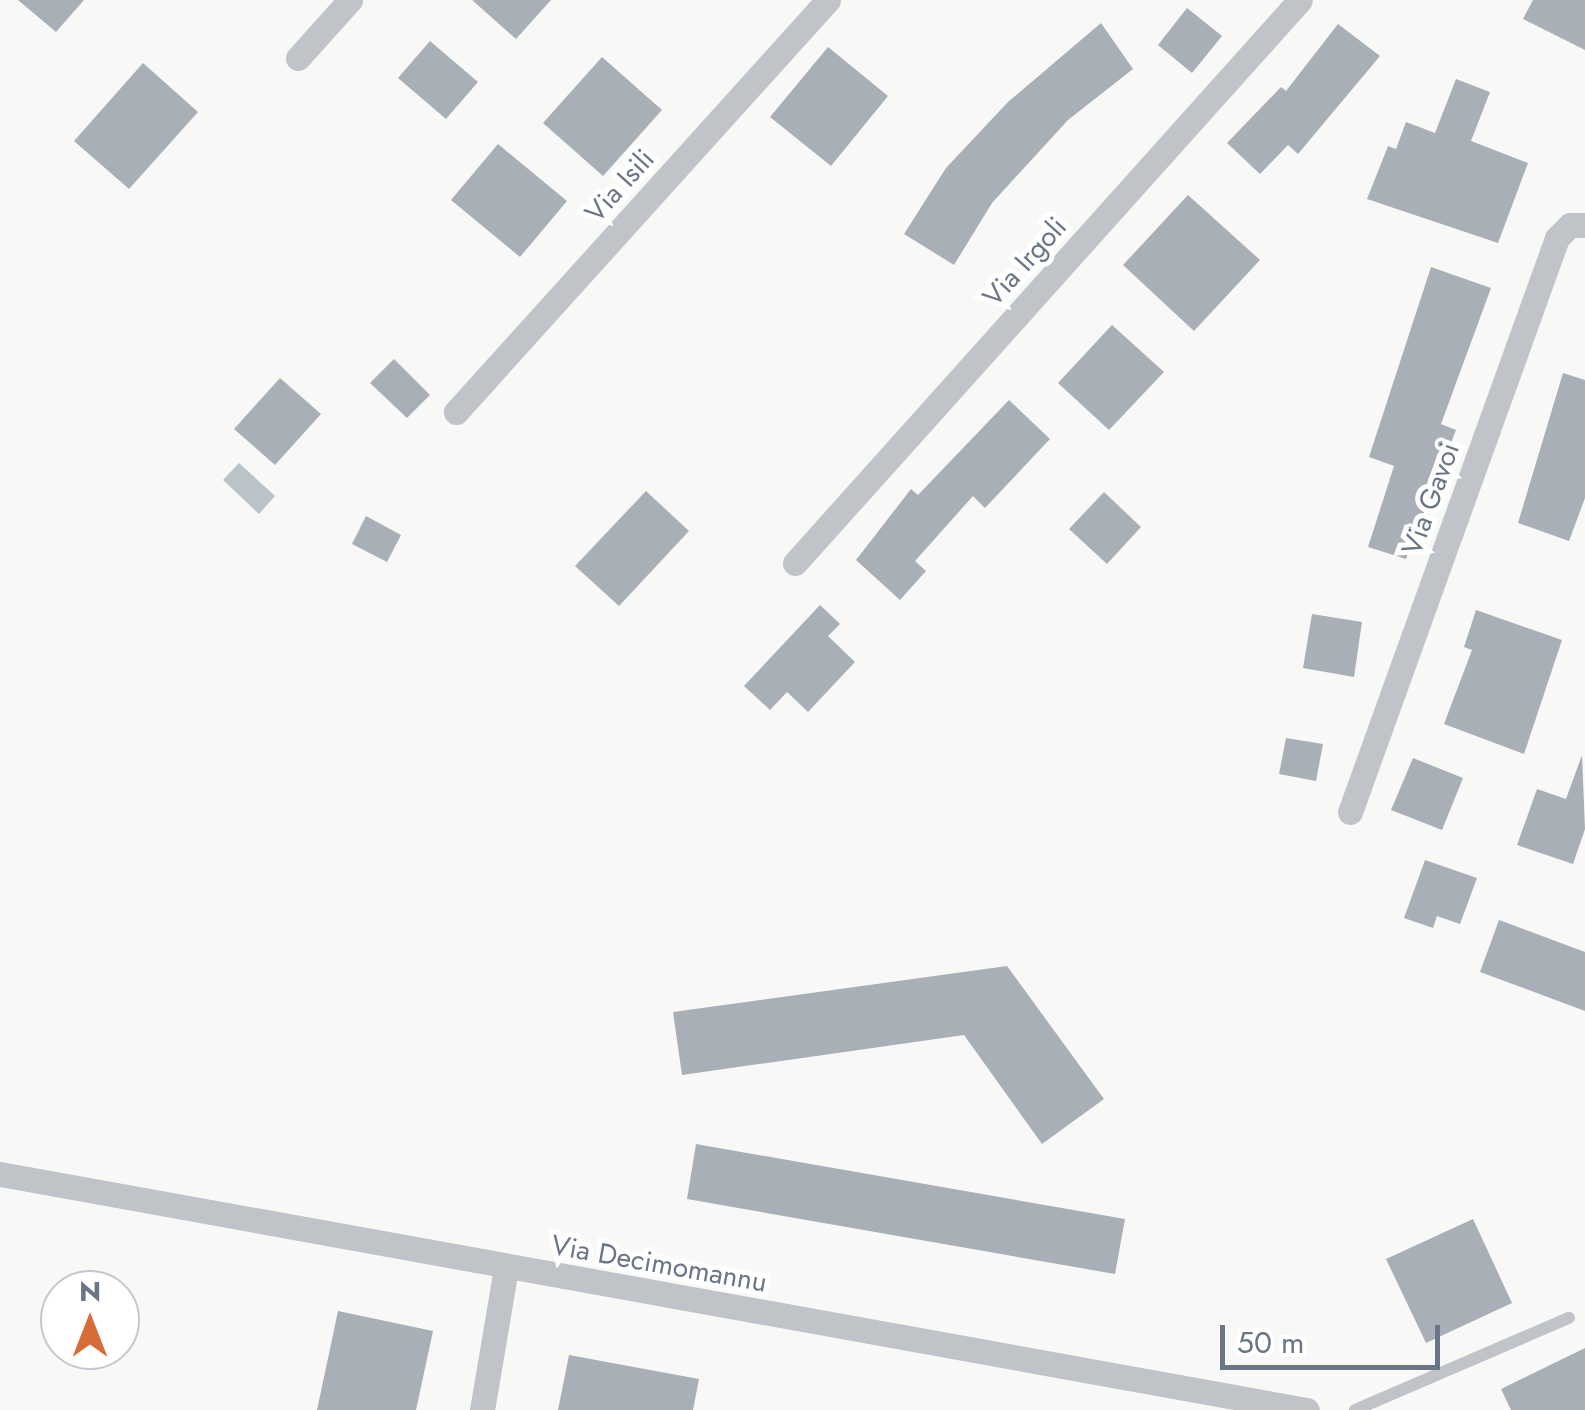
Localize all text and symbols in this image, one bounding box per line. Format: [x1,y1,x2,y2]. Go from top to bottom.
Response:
street label: Via Isili [578,143,662,229]
street label: Via Irgoli [976,210,1074,314]
street label: Via Gavoi [1395,438,1467,560]
street label: Via Decimomannu [549,1229,769,1299]
north arrow [40,1270,140,1370]
text: N [79,1271,101,1312]
scale bar [1225,1305,1445,1367]
text: 50 m [1237,1321,1304,1364]

